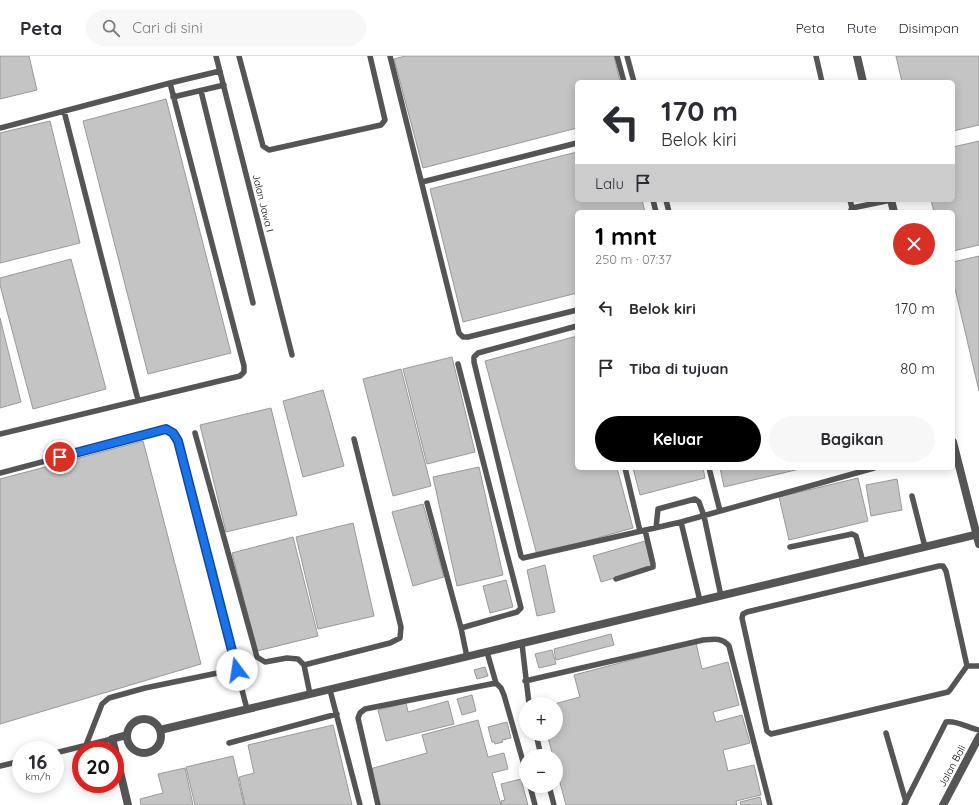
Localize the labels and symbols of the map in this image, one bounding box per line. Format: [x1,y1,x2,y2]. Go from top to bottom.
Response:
street label: Jalan Jawa I [250,173,276,233]
pin [43,440,77,474]
position arrow [216,649,258,691]
speed limit sign: 20 [72,741,124,793]
street label: Jalan Bali [936,743,968,789]

